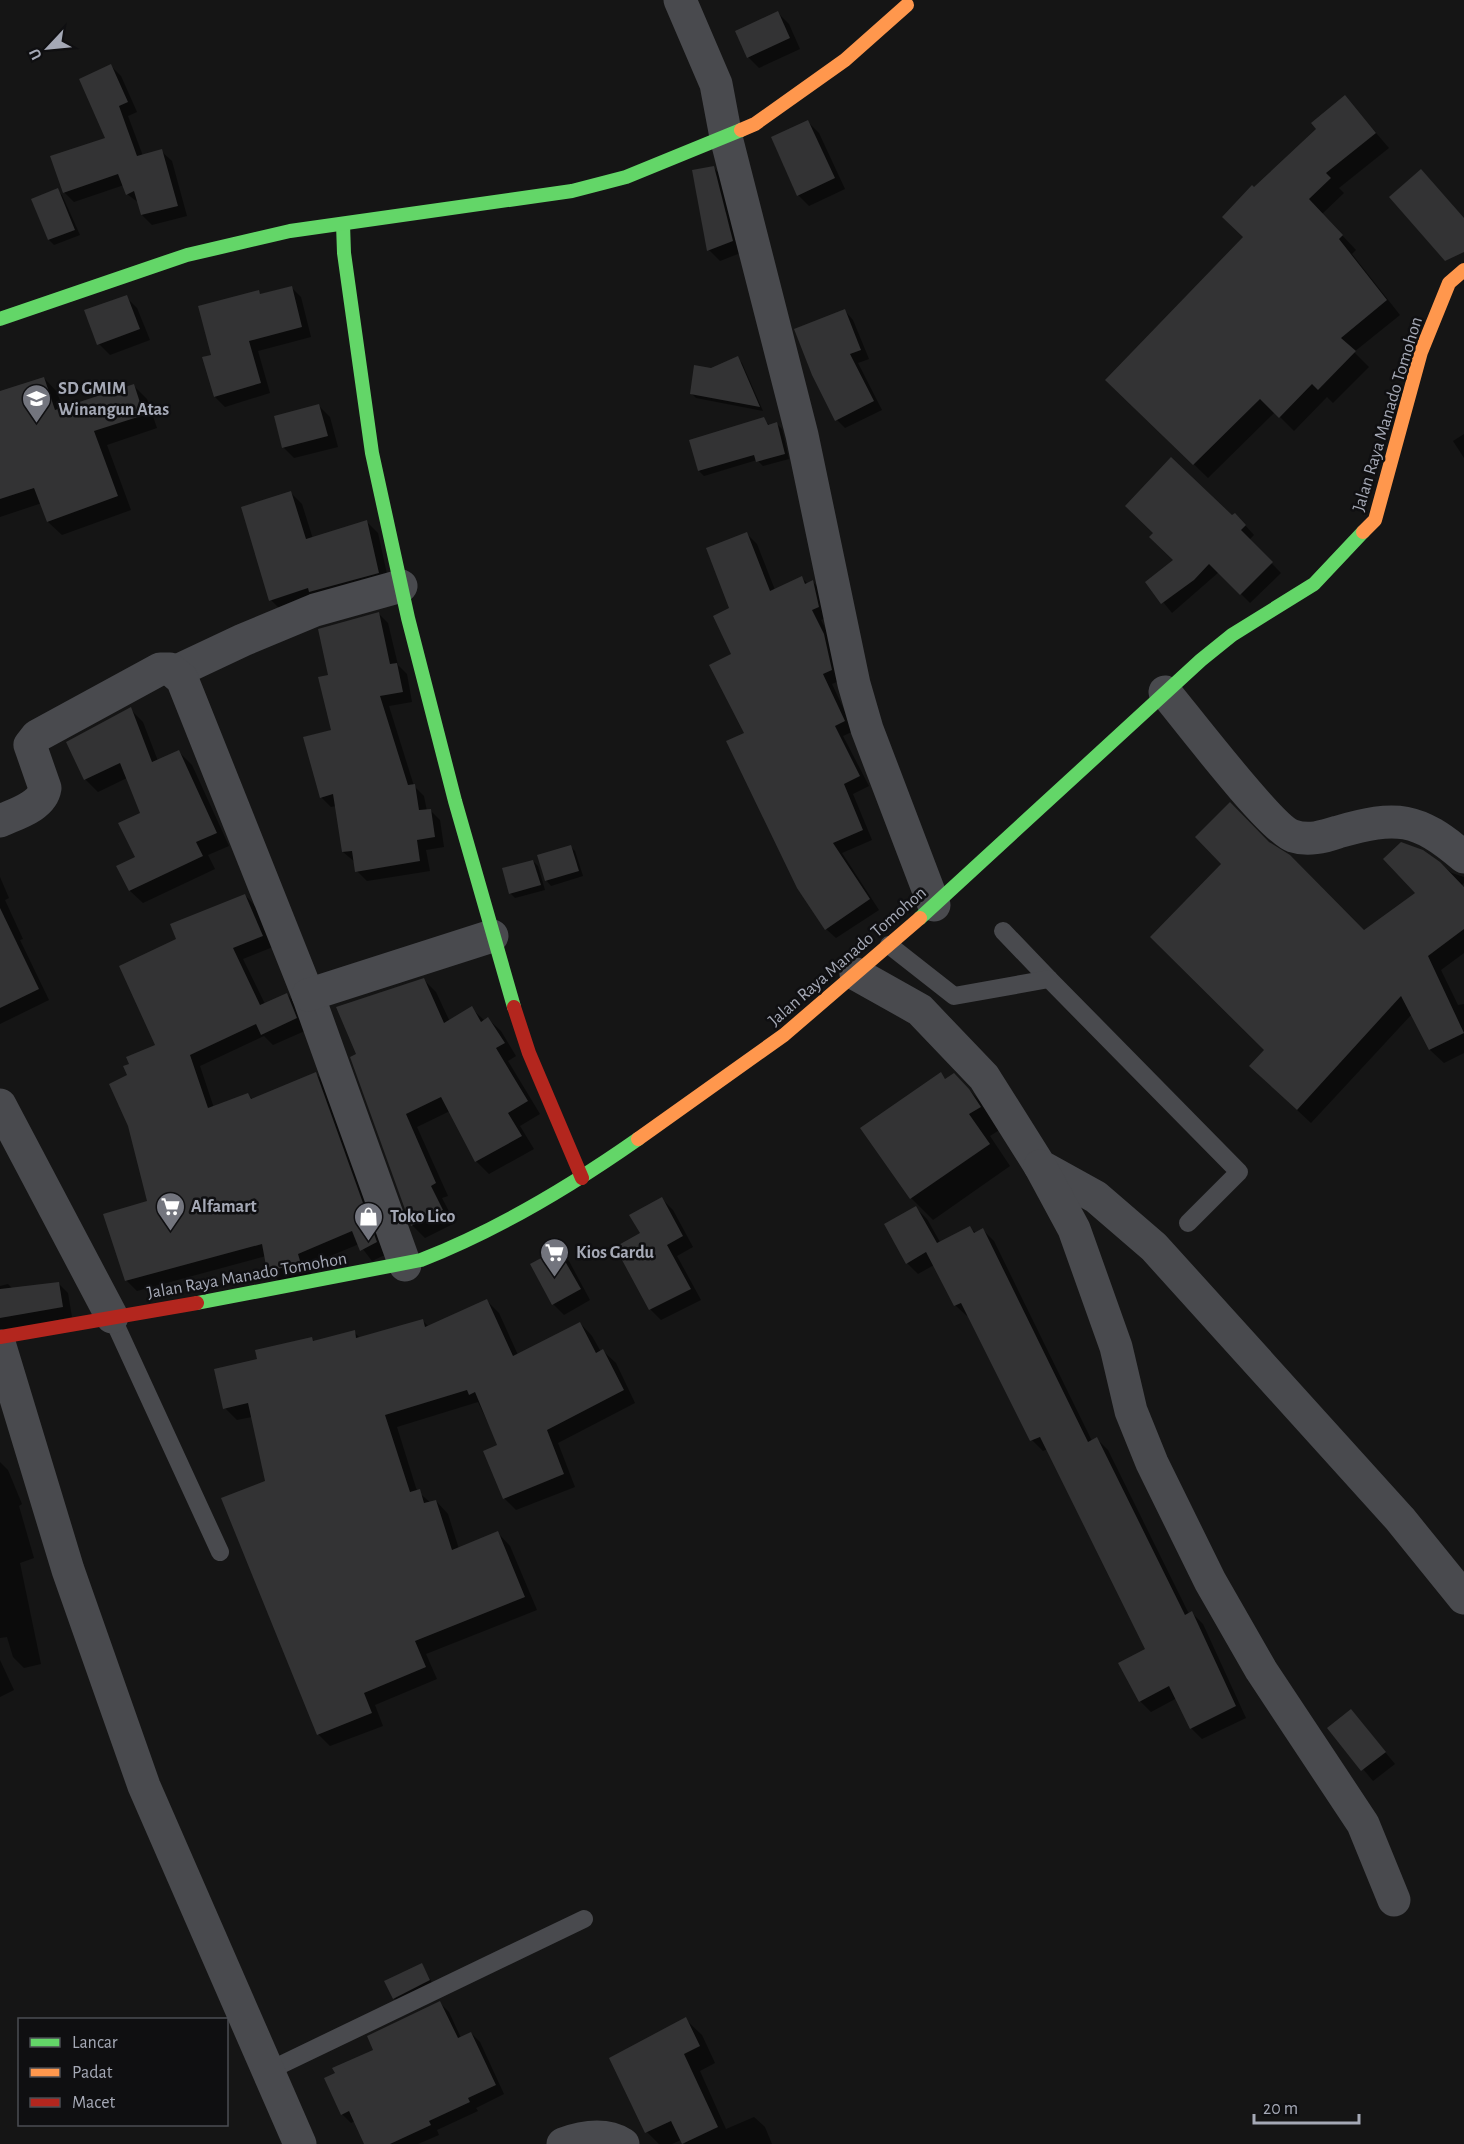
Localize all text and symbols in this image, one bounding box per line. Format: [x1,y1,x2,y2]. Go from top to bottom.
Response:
north arrow [18,18,78,78]
text: U [26,46,45,62]
street label: Jalan Raya Manado Tomohon [1350,315,1426,514]
place label: SD GMIM Winangun Atas [58,380,169,419]
school or university icon: SD GMIM Winangun Atas [21,382,53,424]
street label: Jalan Raya Manado Tomohon [765,884,930,1030]
supermarket icon: Alfamart [154,1190,186,1232]
place label: Alfamart [191,1198,257,1216]
shop icon: Toko Lico [353,1200,385,1242]
place label: Toko Lico [390,1208,455,1226]
supermarket icon: Kios Gardu [539,1236,571,1278]
place label: Kios Gardu [576,1244,655,1262]
street label: Jalan Raya Manado Tomohon [146,1250,348,1302]
legend [18,2018,228,2126]
text: Lancar [72,2034,118,2052]
text: Padat [72,2064,113,2082]
scale bar [1254,2087,1359,2125]
text: Macet [72,2094,116,2112]
text: 20 m [1263,2100,1298,2118]

